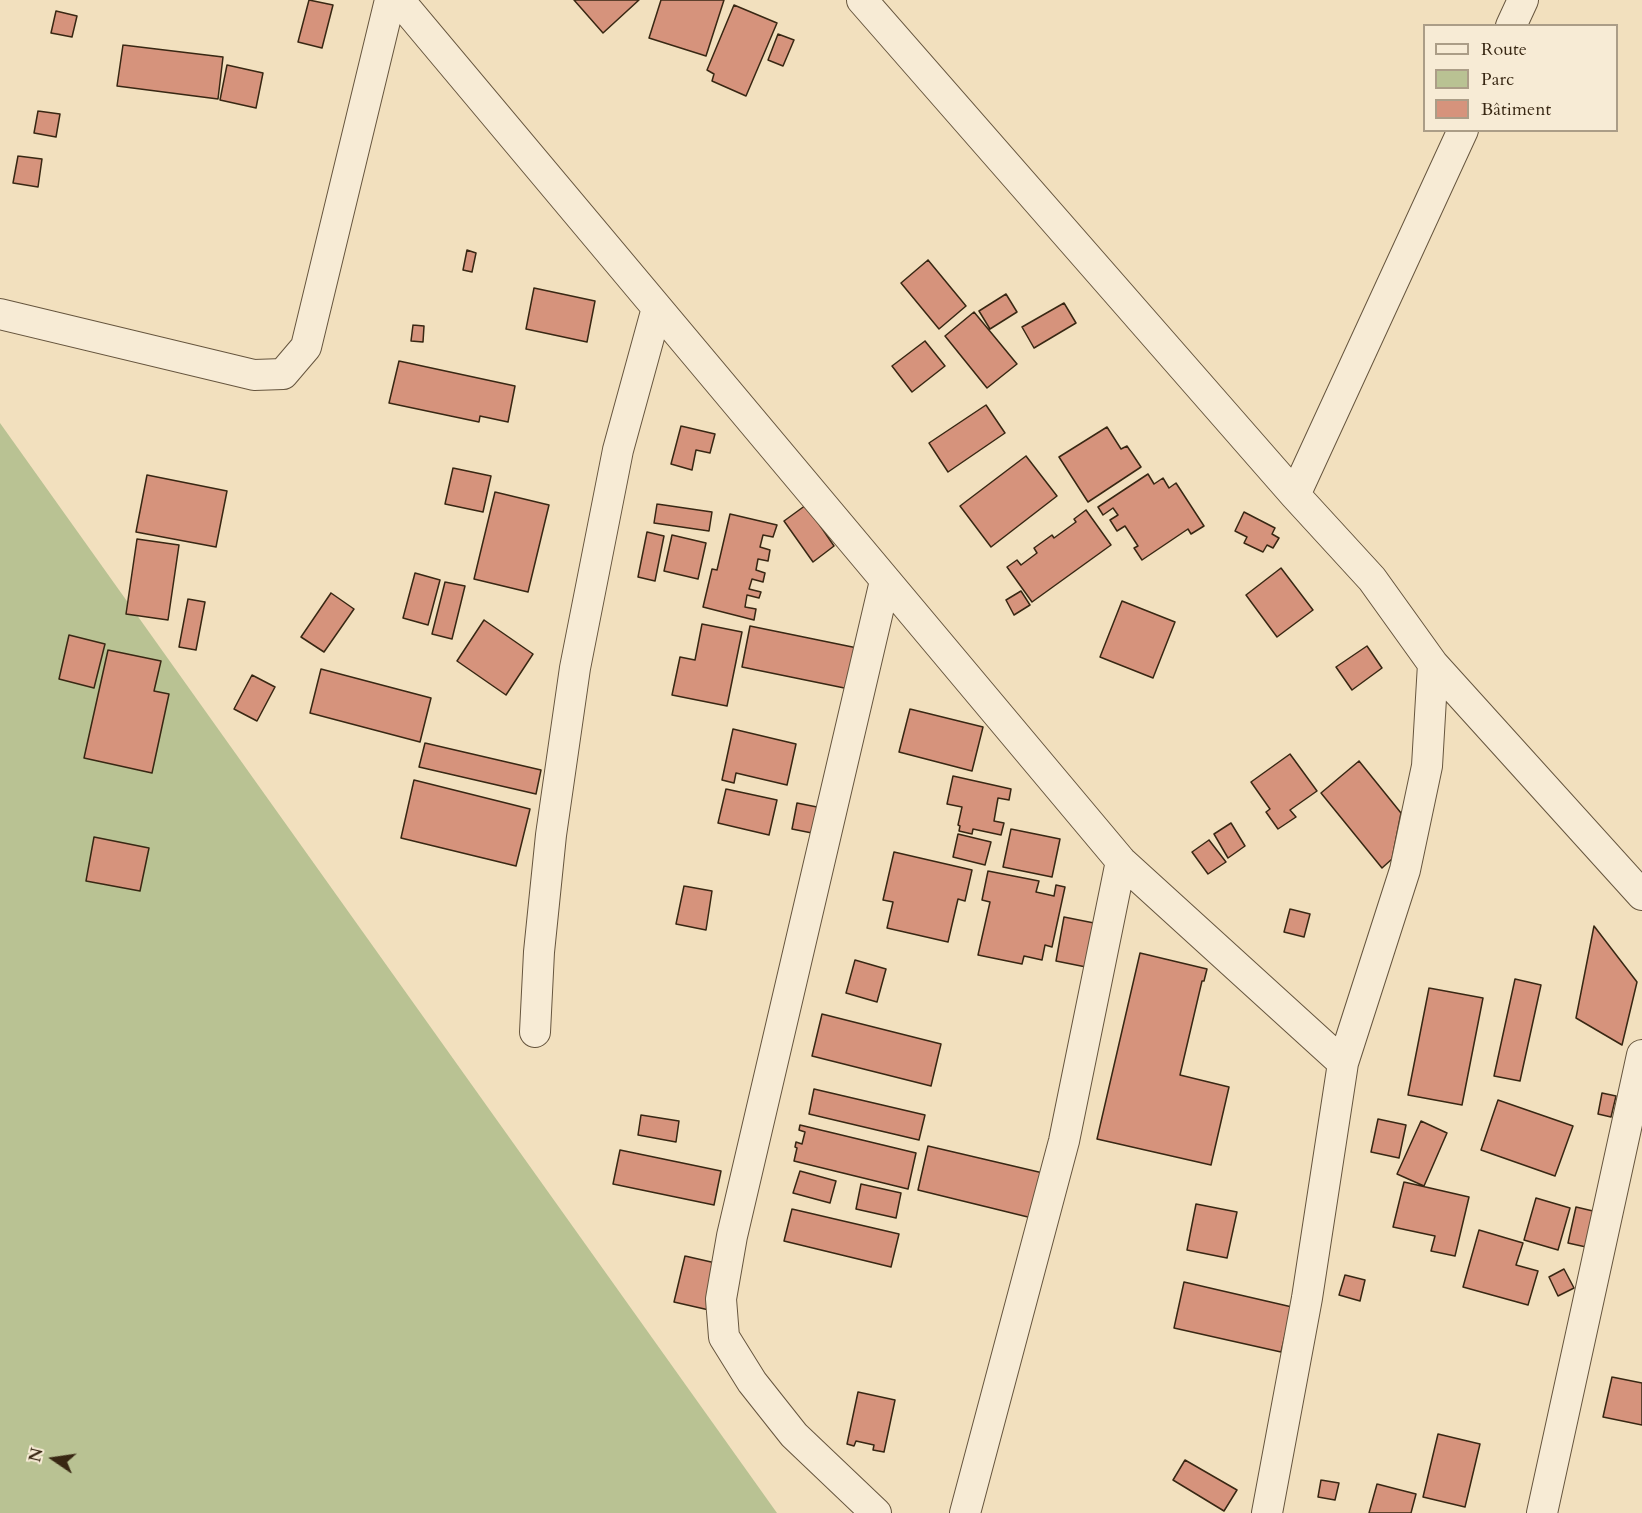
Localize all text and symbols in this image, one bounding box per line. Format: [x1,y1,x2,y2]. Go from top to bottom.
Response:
legend [1423,24,1618,132]
text: Route [1481,37,1527,62]
text: Parc [1481,67,1514,92]
text: Bâtiment [1481,97,1551,122]
north arrow [24,1429,84,1489]
text: N [24,1446,49,1464]

